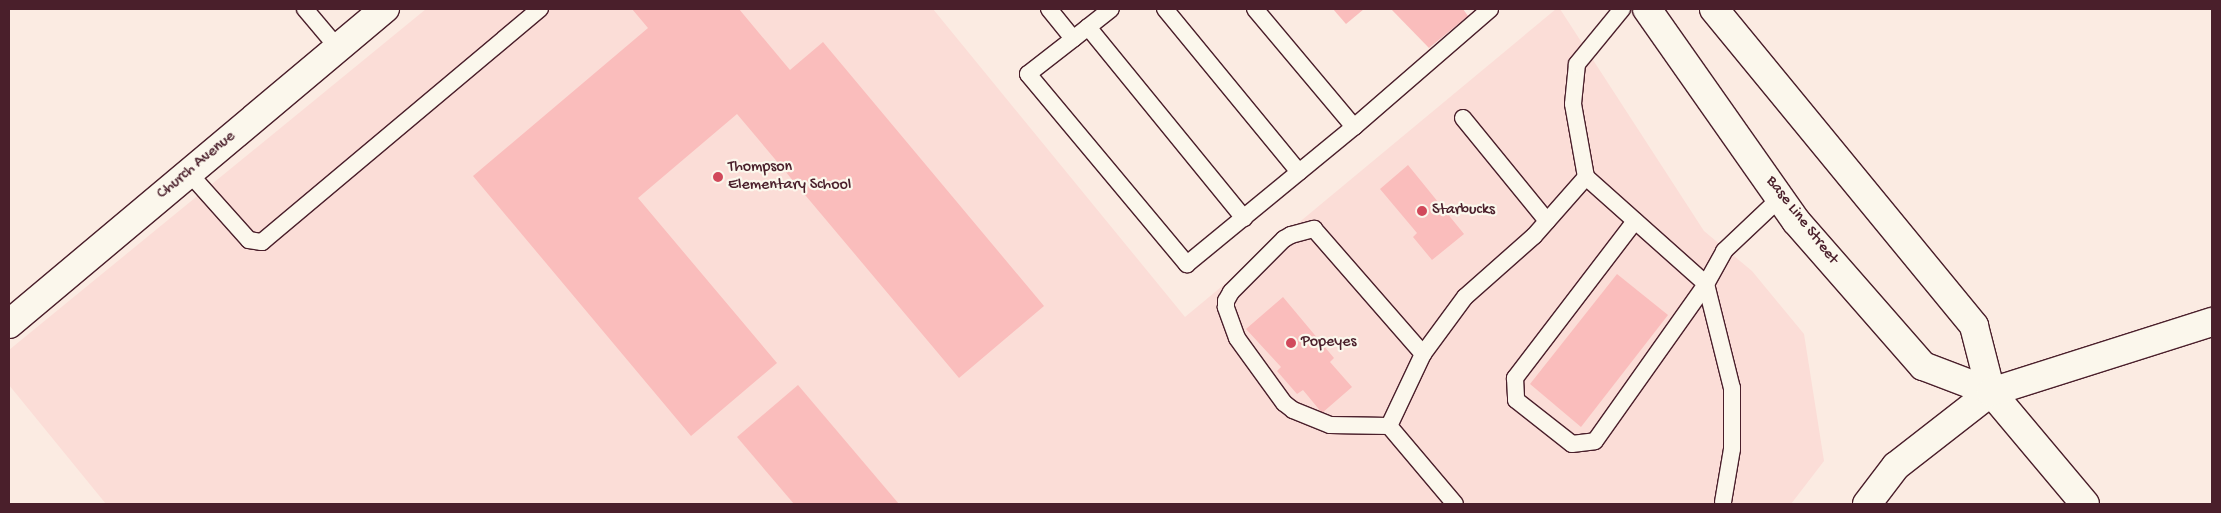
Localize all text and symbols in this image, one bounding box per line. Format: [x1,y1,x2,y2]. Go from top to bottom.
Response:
street label: Church Avenue [154,128,240,204]
place label: Thompson Elementary School [728,158,851,196]
marker: Thompson Elementary School [712,171,724,183]
street label: Base Line Street [1761,173,1841,269]
place label: Starbucks [1432,201,1495,221]
marker: Starbucks [1416,205,1428,217]
place label: Popeyes [1301,333,1356,353]
marker: Popeyes [1285,337,1297,349]

